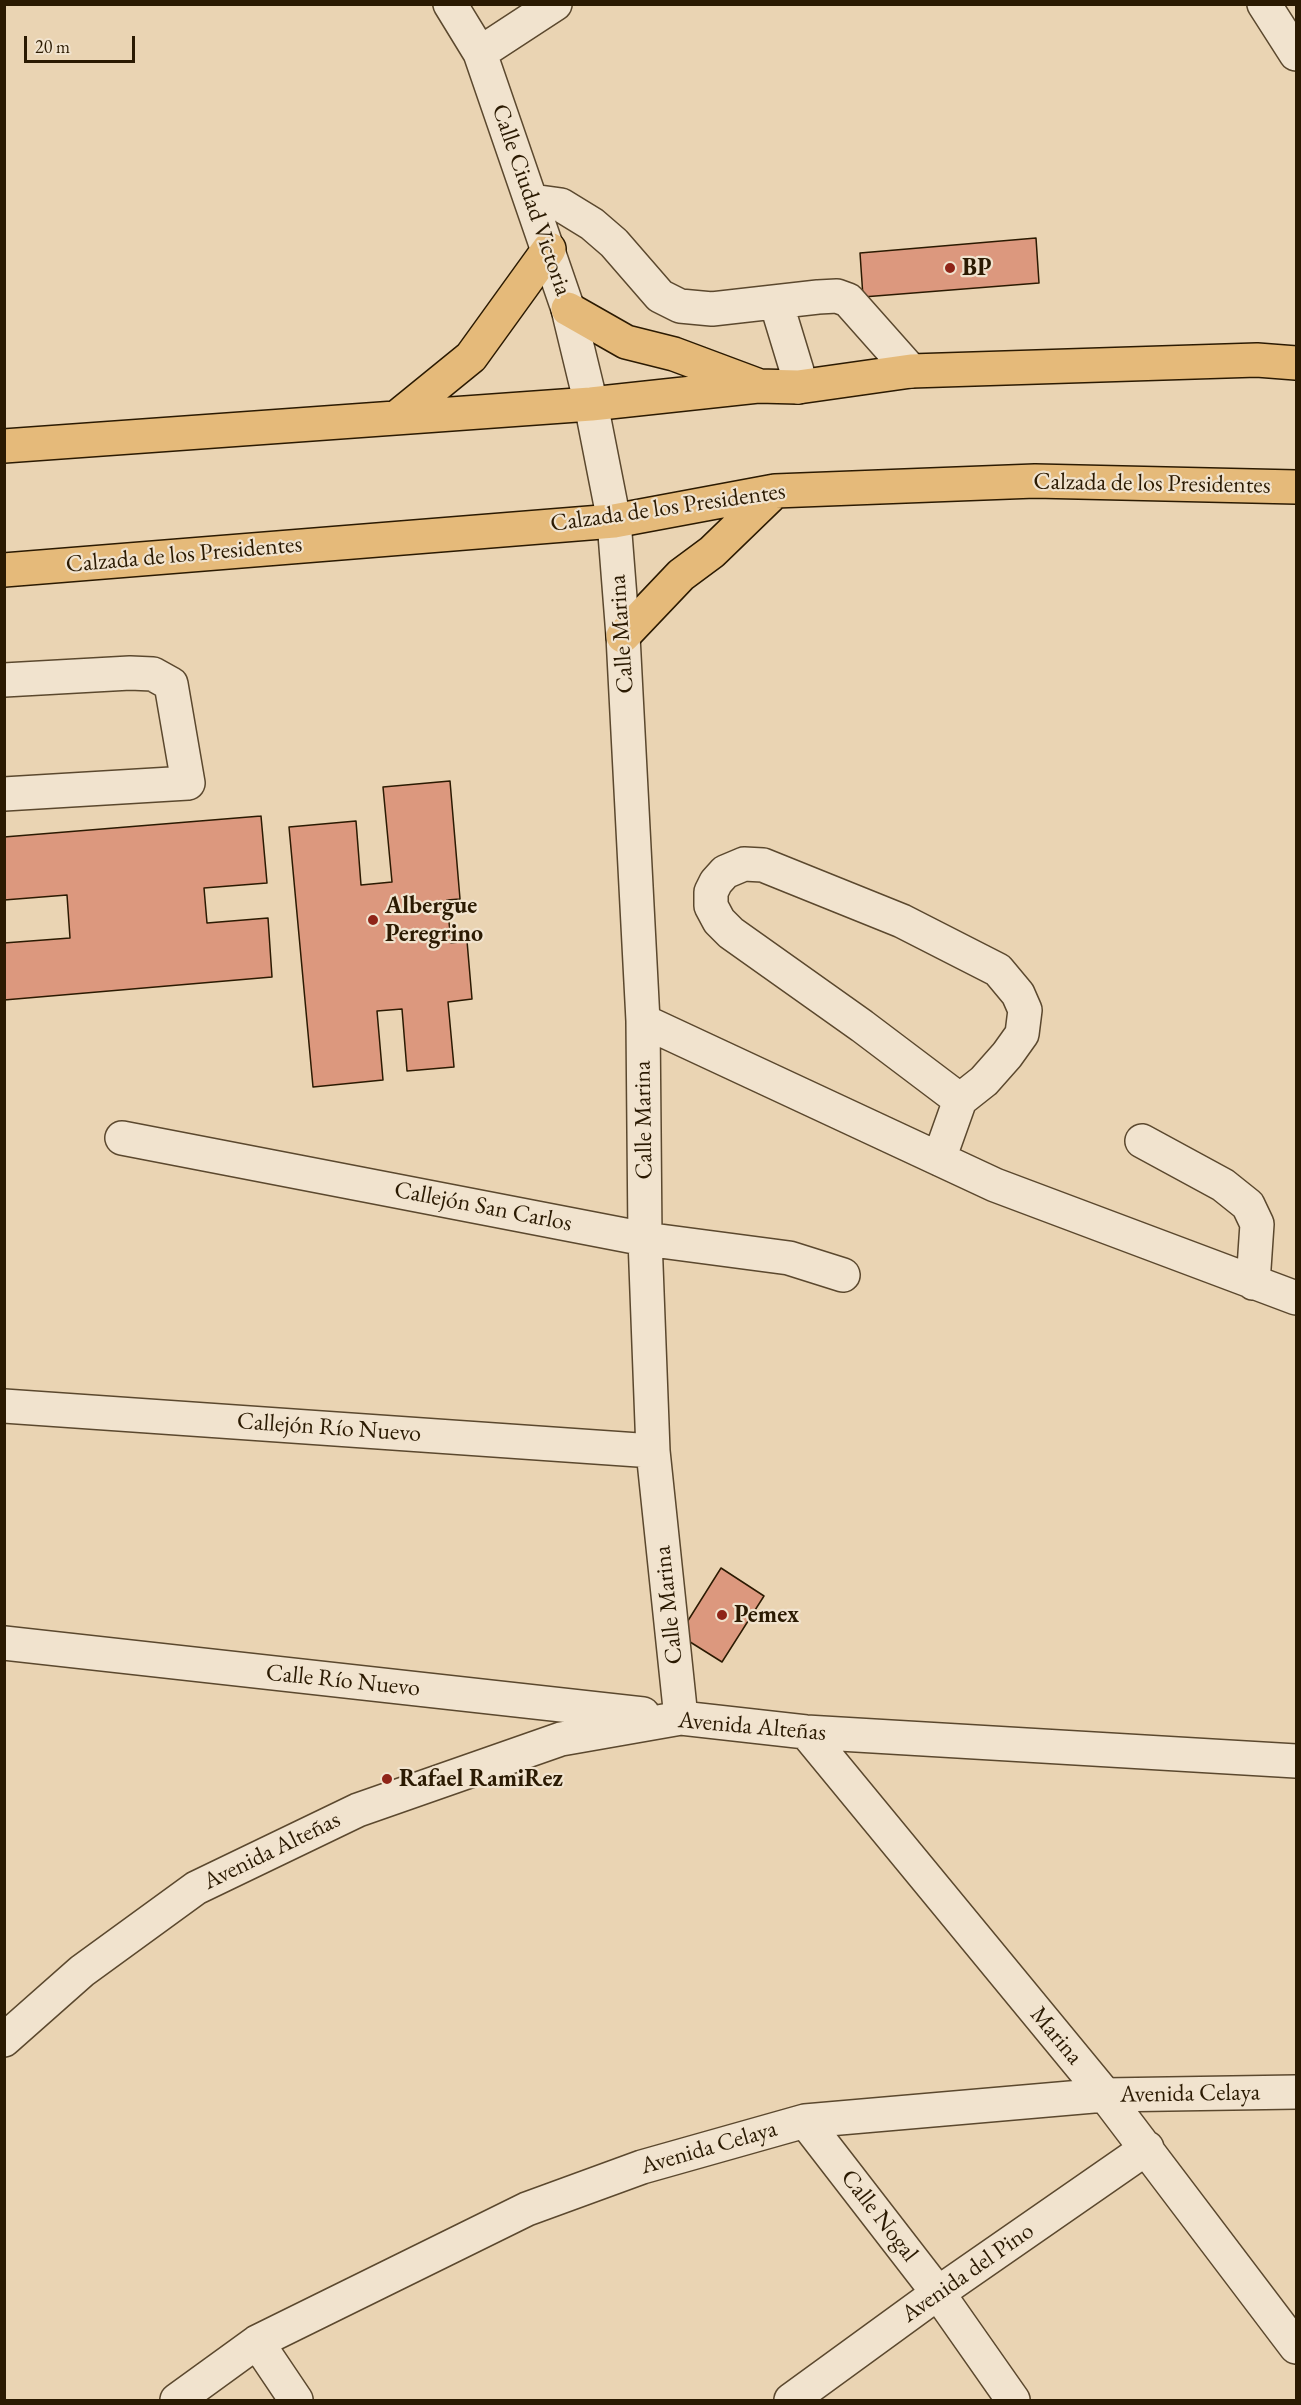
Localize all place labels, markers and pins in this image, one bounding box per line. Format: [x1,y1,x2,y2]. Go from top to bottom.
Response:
place label: BP [962,254,992,282]
marker: BP [943,261,957,275]
place label: Albergue Peregrino [385,892,483,948]
marker: Albergue Peregrino [366,913,380,927]
place label: Pemex [734,1601,799,1629]
marker: Pemex [715,1608,729,1622]
place label: Rafael RamiRez [399,1765,563,1793]
marker: Rafael RamiRez [380,1772,394,1786]

